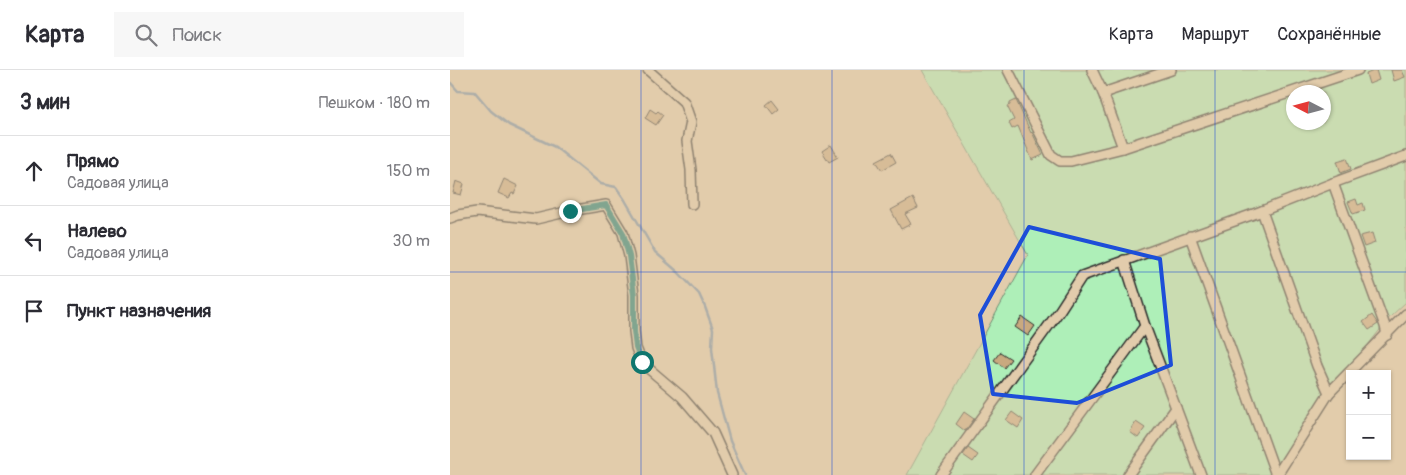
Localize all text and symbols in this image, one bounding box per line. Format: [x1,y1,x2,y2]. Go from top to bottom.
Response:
search box [114,12,464,57]
text: Карта [25,20,84,49]
icon: search [132,21,160,49]
text: Поиск [172,23,222,47]
text: Карта [1109,23,1153,46]
text: Маршрут [1181,23,1249,46]
text: Сохранённые [1277,23,1381,46]
north arrow [1286,85,1331,130]
text: 3 мин [20,89,70,116]
text: Пешком · 180 m [319,93,430,113]
text: Прямо [67,149,119,173]
icon: ahead [20,157,48,185]
text: 150 m [386,161,430,181]
text: Садовая улица [67,173,169,193]
route end [559,200,582,223]
text: Налево [67,219,127,243]
icon: left [20,227,48,255]
text: 30 m [392,231,430,251]
text: Садовая улица [67,243,169,263]
icon: arrive [20,297,48,325]
text: Пункт назначения [67,299,211,323]
route start [631,351,654,374]
map controls [1346,370,1391,460]
button: + [1346,370,1391,415]
button: − [1346,415,1391,460]

